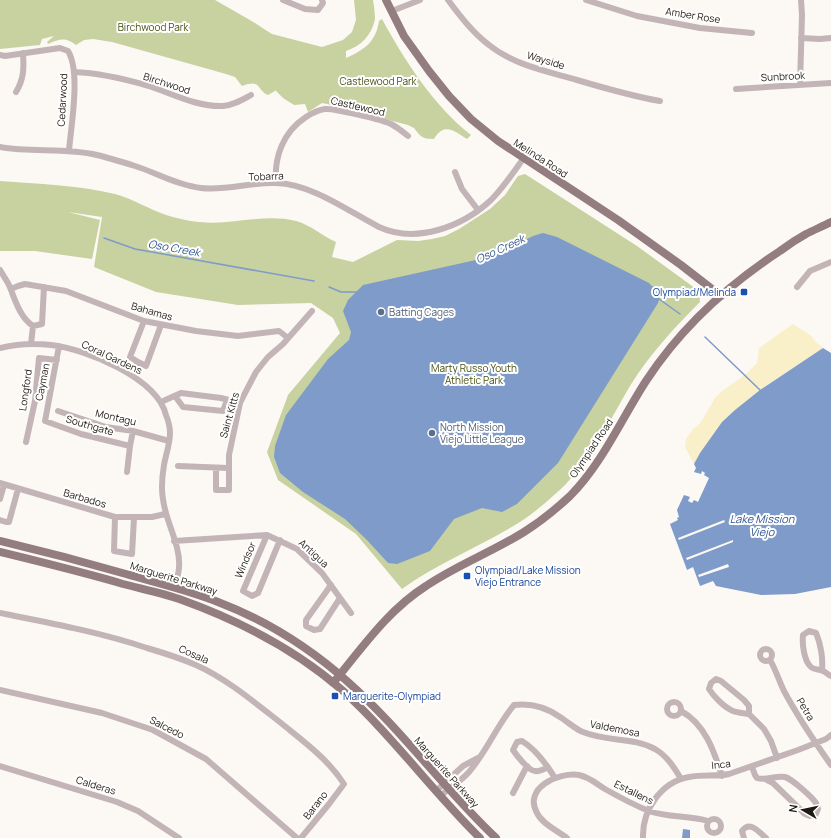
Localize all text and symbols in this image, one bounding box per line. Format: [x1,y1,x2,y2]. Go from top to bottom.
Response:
street label: Amber Rose [665,4,722,26]
park label: Birchwood Park [118,20,189,34]
street label: Wayside [525,48,567,72]
street label: Sunbrook [761,68,807,84]
street label: Birchwood [142,69,192,97]
street label: Cedarwood [54,73,70,127]
park label: Castlewood Park [339,74,418,88]
street label: Castlewood [330,93,387,119]
street label: Melinda Road [511,135,571,181]
street label: Tobarra [248,168,284,184]
water label: Oso Creek [473,230,528,266]
water label: Oso Creek [147,236,203,260]
place label: Olympiad/Melinda [653,285,736,299]
marker: Olympiad/Melinda [739,287,749,297]
street label: Bahamas [130,298,174,324]
place label: Batting Cages [389,305,454,319]
marker: Batting Cages [376,307,386,317]
street label: Coral Gardens [79,337,145,377]
park label: Marty Russo Youth Athletic Park [431,361,517,387]
street label: Cayman [32,362,52,402]
street label: Longford [15,368,35,412]
street label: Saint Kitts [216,391,242,439]
street label: Montagu [94,405,138,429]
street label: Southgate [64,412,116,439]
street label: Olympiad Road [566,416,616,480]
place label: North Mission Viejo Little League [440,420,524,446]
marker: North Mission Viejo Little League [427,428,437,438]
street label: Barbados [62,485,108,511]
water label: Lake Mission Viejo [730,511,795,539]
street label: Antigua [296,536,332,570]
street label: Windsor [231,539,259,580]
street label: Marguerite Parkway [129,558,220,598]
place label: Olympiad/Lake Mission Viejo Entrance [475,563,581,589]
marker: Olympiad/Lake Mission Viejo Entrance [462,571,472,581]
street label: Cosala [177,641,211,667]
place label: Marguerite-Olympiad [343,689,441,703]
marker: Marguerite-Olympiad [330,691,340,701]
street label: Petra [794,695,818,723]
street label: Salcedo [147,712,187,742]
street label: Valdemosa [589,716,641,740]
street label: Marguerite Parkway [412,734,483,811]
street label: Inca [711,756,731,772]
street label: Calderas [74,772,118,798]
street label: Estallens [612,776,656,808]
street label: Barano [299,788,331,822]
north arrow [783,790,823,830]
text: N [785,803,801,813]

